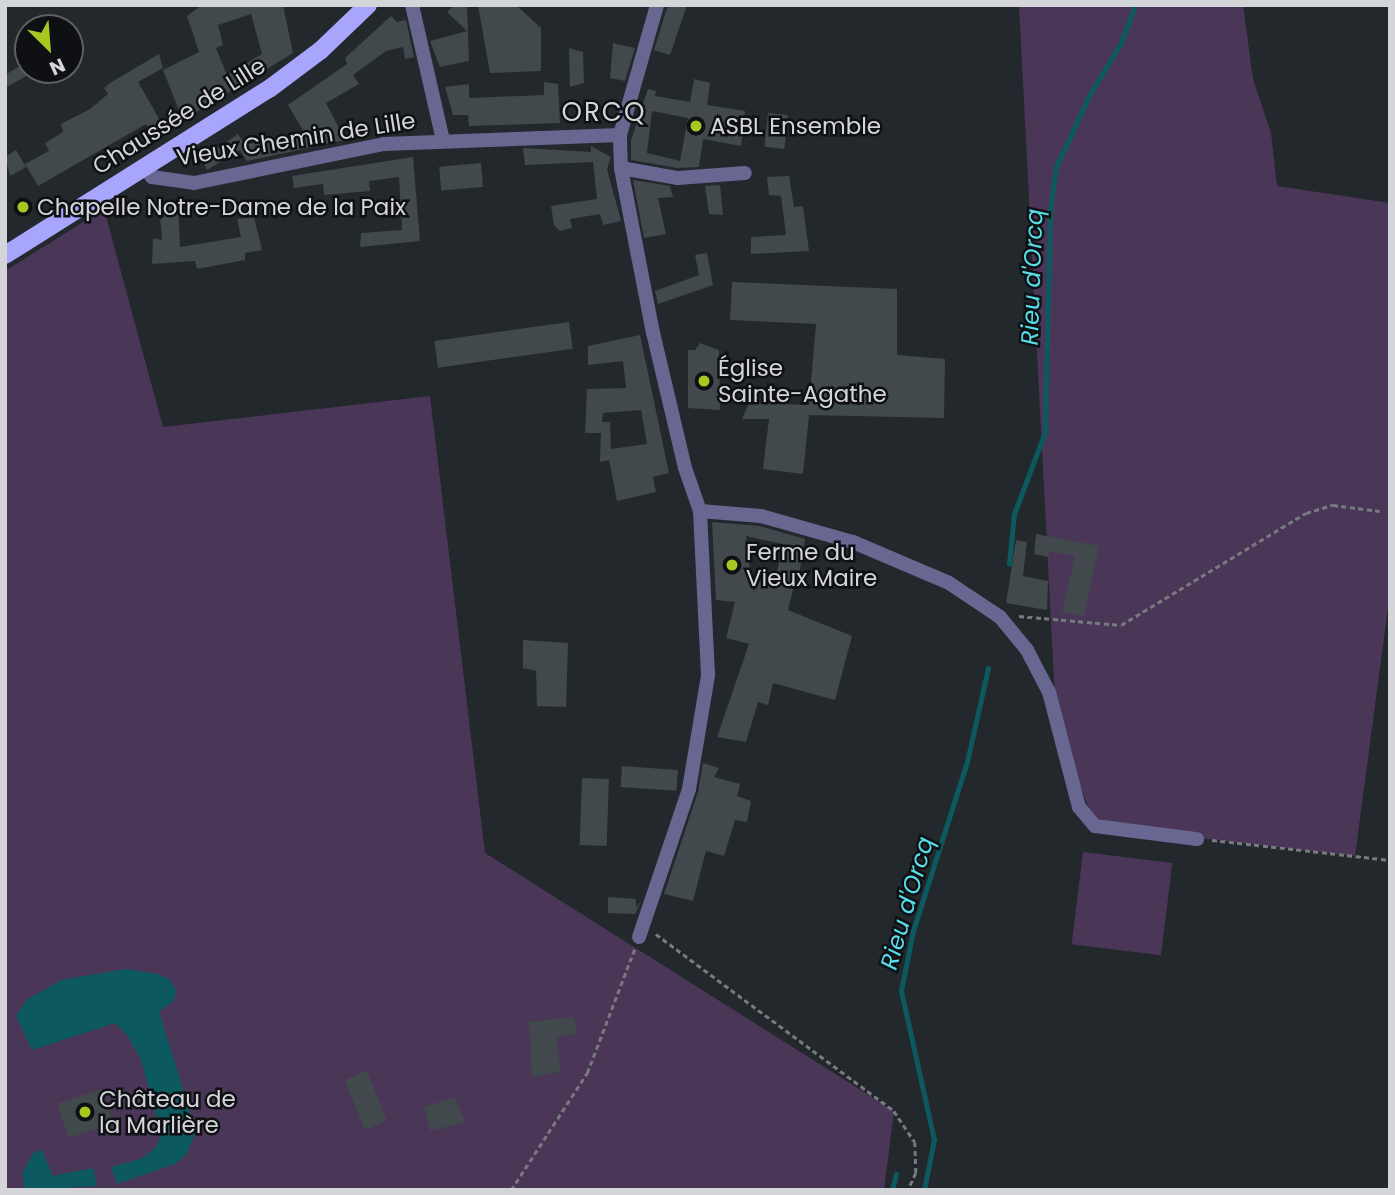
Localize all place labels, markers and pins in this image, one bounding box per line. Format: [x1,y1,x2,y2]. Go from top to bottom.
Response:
place label: ASBL Ensemble [710,112,881,140]
marker: ASBL Ensemble [688,118,704,134]
place label: Chapelle Notre-Dame de la Paix [37,193,406,221]
marker: Chapelle Notre-Dame de la Paix [15,199,31,215]
place label: Église Sainte-Agathe [718,354,887,408]
marker: Église Sainte-Agathe [696,373,712,389]
place label: Ferme du Vieux Maire [746,538,877,592]
marker: Ferme du Vieux Maire [724,557,740,573]
place label: Château de la Marlière [99,1085,236,1139]
marker: Château de la Marlière [77,1104,93,1120]

